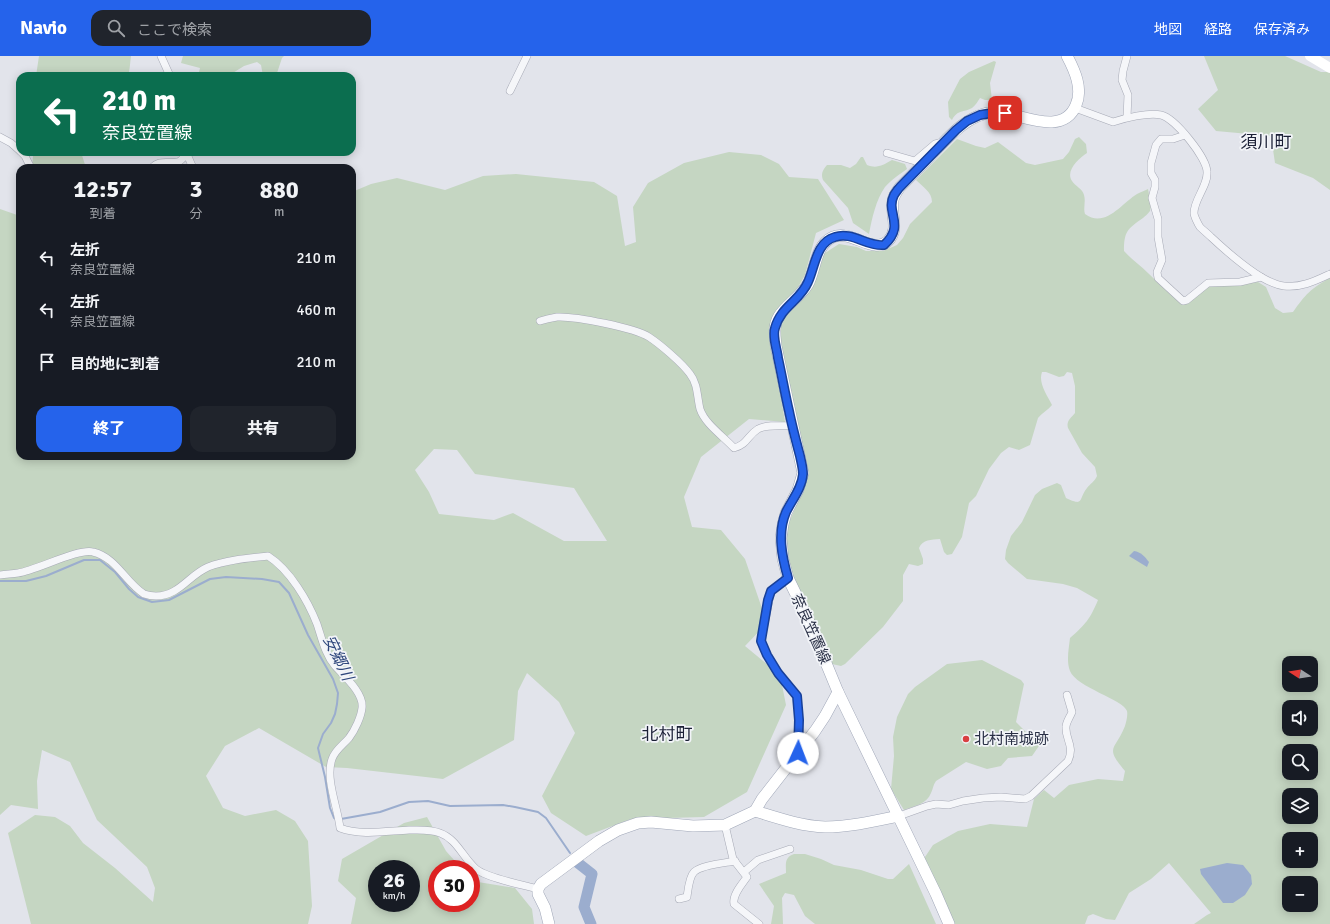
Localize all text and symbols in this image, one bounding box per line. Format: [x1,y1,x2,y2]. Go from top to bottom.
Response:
search box [91,10,371,46]
text: Navio [20,16,67,40]
icon: search [105,17,127,39]
text: ここで検索 [137,21,212,39]
text: 地図 [1154,21,1182,38]
text: 経路 [1204,21,1232,38]
text: 保存済み [1254,21,1310,38]
text: 210 m [102,84,176,118]
icon: left [36,88,88,140]
pin [988,96,1022,130]
icon: arrive [994,102,1016,124]
text: 奈良笠置線 [102,122,192,144]
district label: 須川町 [1241,132,1292,153]
text: 12:57 [73,174,132,204]
text: 3 [190,174,202,204]
text: 880 [260,175,299,205]
text: m [274,204,284,220]
text: 到着 [90,206,116,222]
text: 分 [189,206,203,222]
text: 左折 [70,241,100,259]
icon: left [36,247,58,269]
text: 210 m [296,249,336,267]
text: 奈良笠置線 [70,262,135,278]
text: 左折 [70,293,100,311]
icon: left [36,299,58,321]
text: 460 m [296,301,336,319]
text: 奈良笠置線 [70,314,135,330]
icon: arrive [36,351,58,373]
text: 210 m [296,353,336,371]
text: 目的地に到着 [70,355,160,373]
button: 終了 [36,406,182,452]
button: 共有 [190,406,336,452]
street label: 奈良笠置線 [788,591,834,667]
water label: 安郷川 [318,632,358,686]
north arrow [1282,656,1318,692]
map controls [1282,656,1318,912]
button: sound [1282,700,1318,736]
district label: 北村町 [642,724,693,745]
place label: 北村南城跡 [974,730,1049,748]
position arrow [777,732,819,774]
marker: 北村南城跡 [961,734,971,744]
button: search [1282,744,1318,780]
button: layers [1282,788,1318,824]
button: + [1282,832,1318,868]
speed limit sign: 30 [428,860,480,912]
text: 26 [383,868,405,893]
button: − [1282,876,1318,912]
text: km/h [383,890,405,902]

